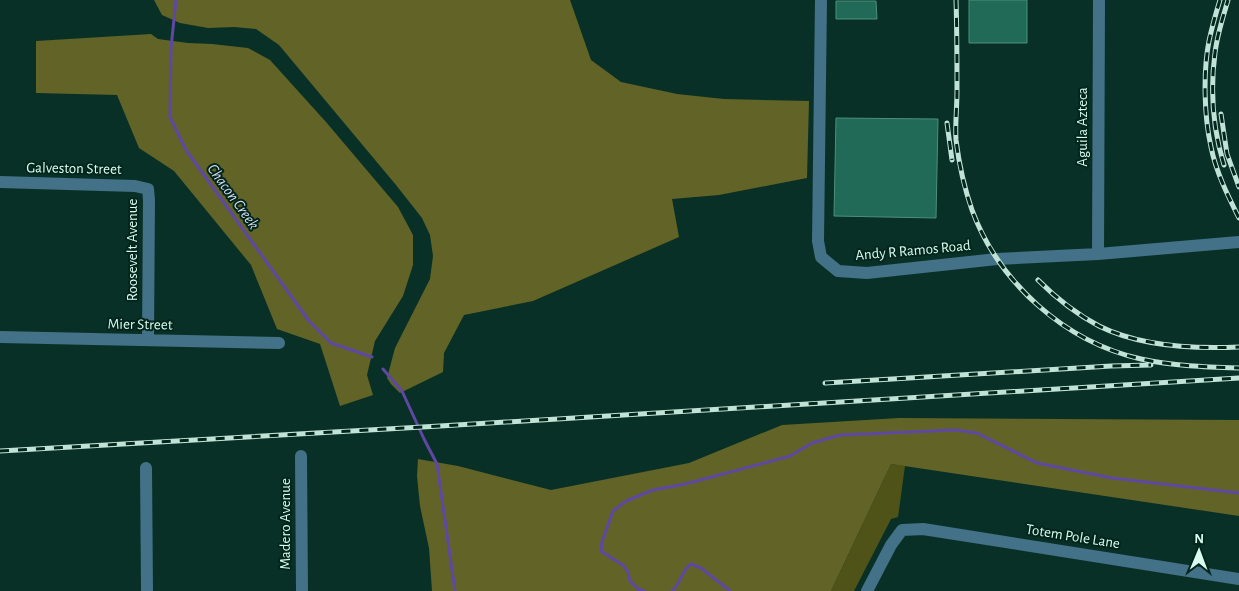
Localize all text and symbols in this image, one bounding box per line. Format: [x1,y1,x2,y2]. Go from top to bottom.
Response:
street label: Aguila Azteca [1075,87,1090,167]
street label: Galveston Street [26,160,122,177]
water label: Chacon Creek [204,161,262,232]
street label: Roosevelt Avenue [125,199,140,301]
street label: Andy R Ramos Road [855,238,972,263]
street label: Mier Street [107,316,173,333]
street label: Madero Avenue [278,478,293,570]
street label: Totem Pole Lane [1025,522,1121,551]
north arrow [1174,526,1224,576]
text: N [1194,532,1204,546]

